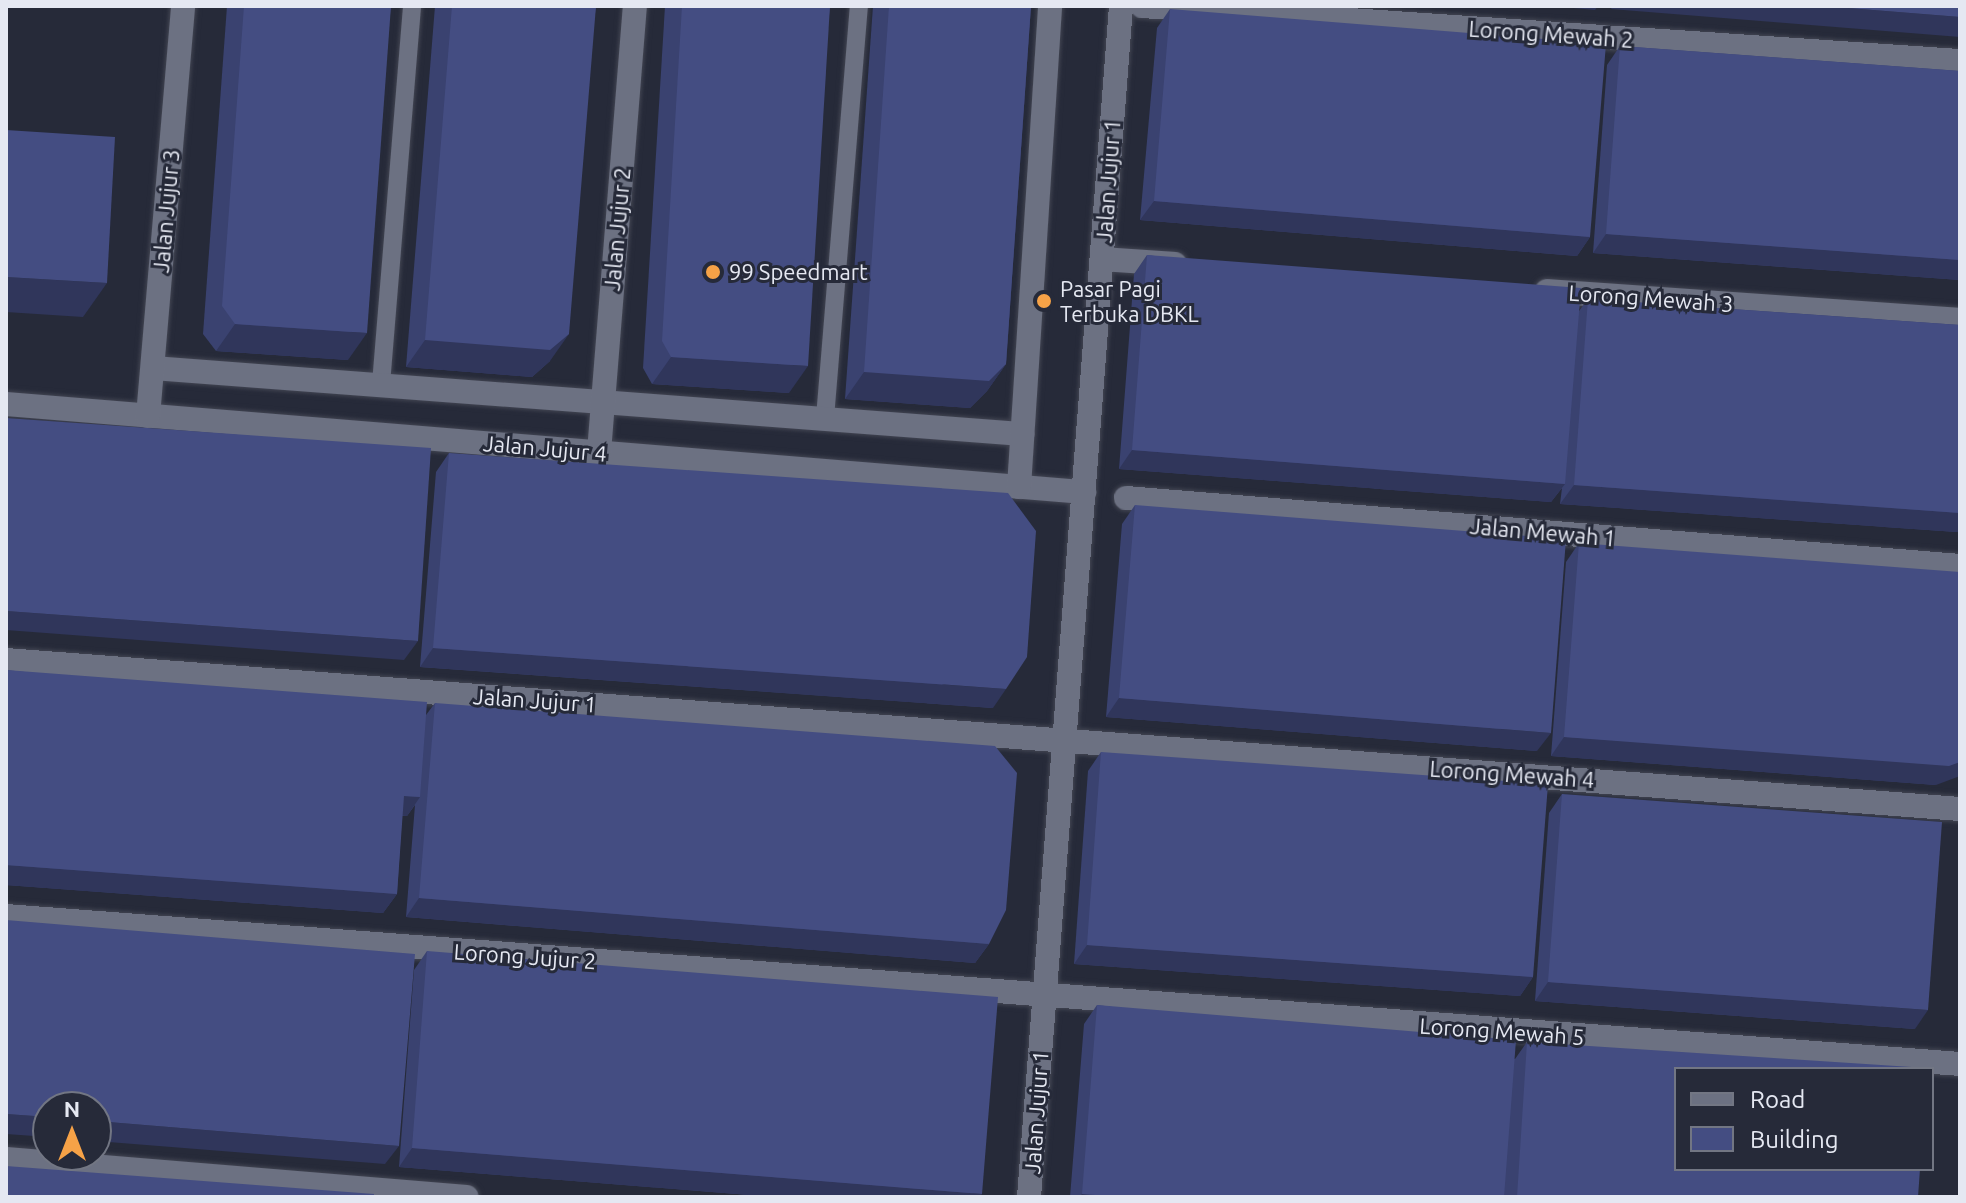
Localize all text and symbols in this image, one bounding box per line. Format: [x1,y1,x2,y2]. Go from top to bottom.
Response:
street label: Lorong Mewah 2 [1468,15,1634,53]
street label: Jalan Jujur 1 [1091,118,1125,244]
street label: Jalan Jujur 3 [147,148,185,274]
street label: Jalan Jujur 2 [598,166,636,292]
place label: 99 Speedmart [729,259,868,285]
marker: 99 Speedmart [704,263,722,281]
place label: Pasar Pagi Terbuka DBKL [1060,275,1199,326]
street label: Lorong Mewah 3 [1568,279,1734,317]
marker: Pasar Pagi Terbuka DBKL [1035,292,1053,310]
street label: Jalan Jujur 4 [482,429,608,467]
street label: Jalan Mewah 1 [1469,512,1617,552]
street label: Jalan Jujur 1 [472,683,598,717]
street label: Lorong Mewah 4 [1429,755,1595,793]
street label: Lorong Jujur 2 [453,938,597,974]
street label: Lorong Mewah 5 [1419,1012,1585,1050]
street label: Jalan Jujur 1 [1019,1049,1053,1175]
legend [1674,1067,1934,1171]
text: Road [1750,1086,1805,1113]
north arrow [32,1091,112,1171]
text: N [64,1096,80,1121]
text: Building [1750,1126,1838,1153]

